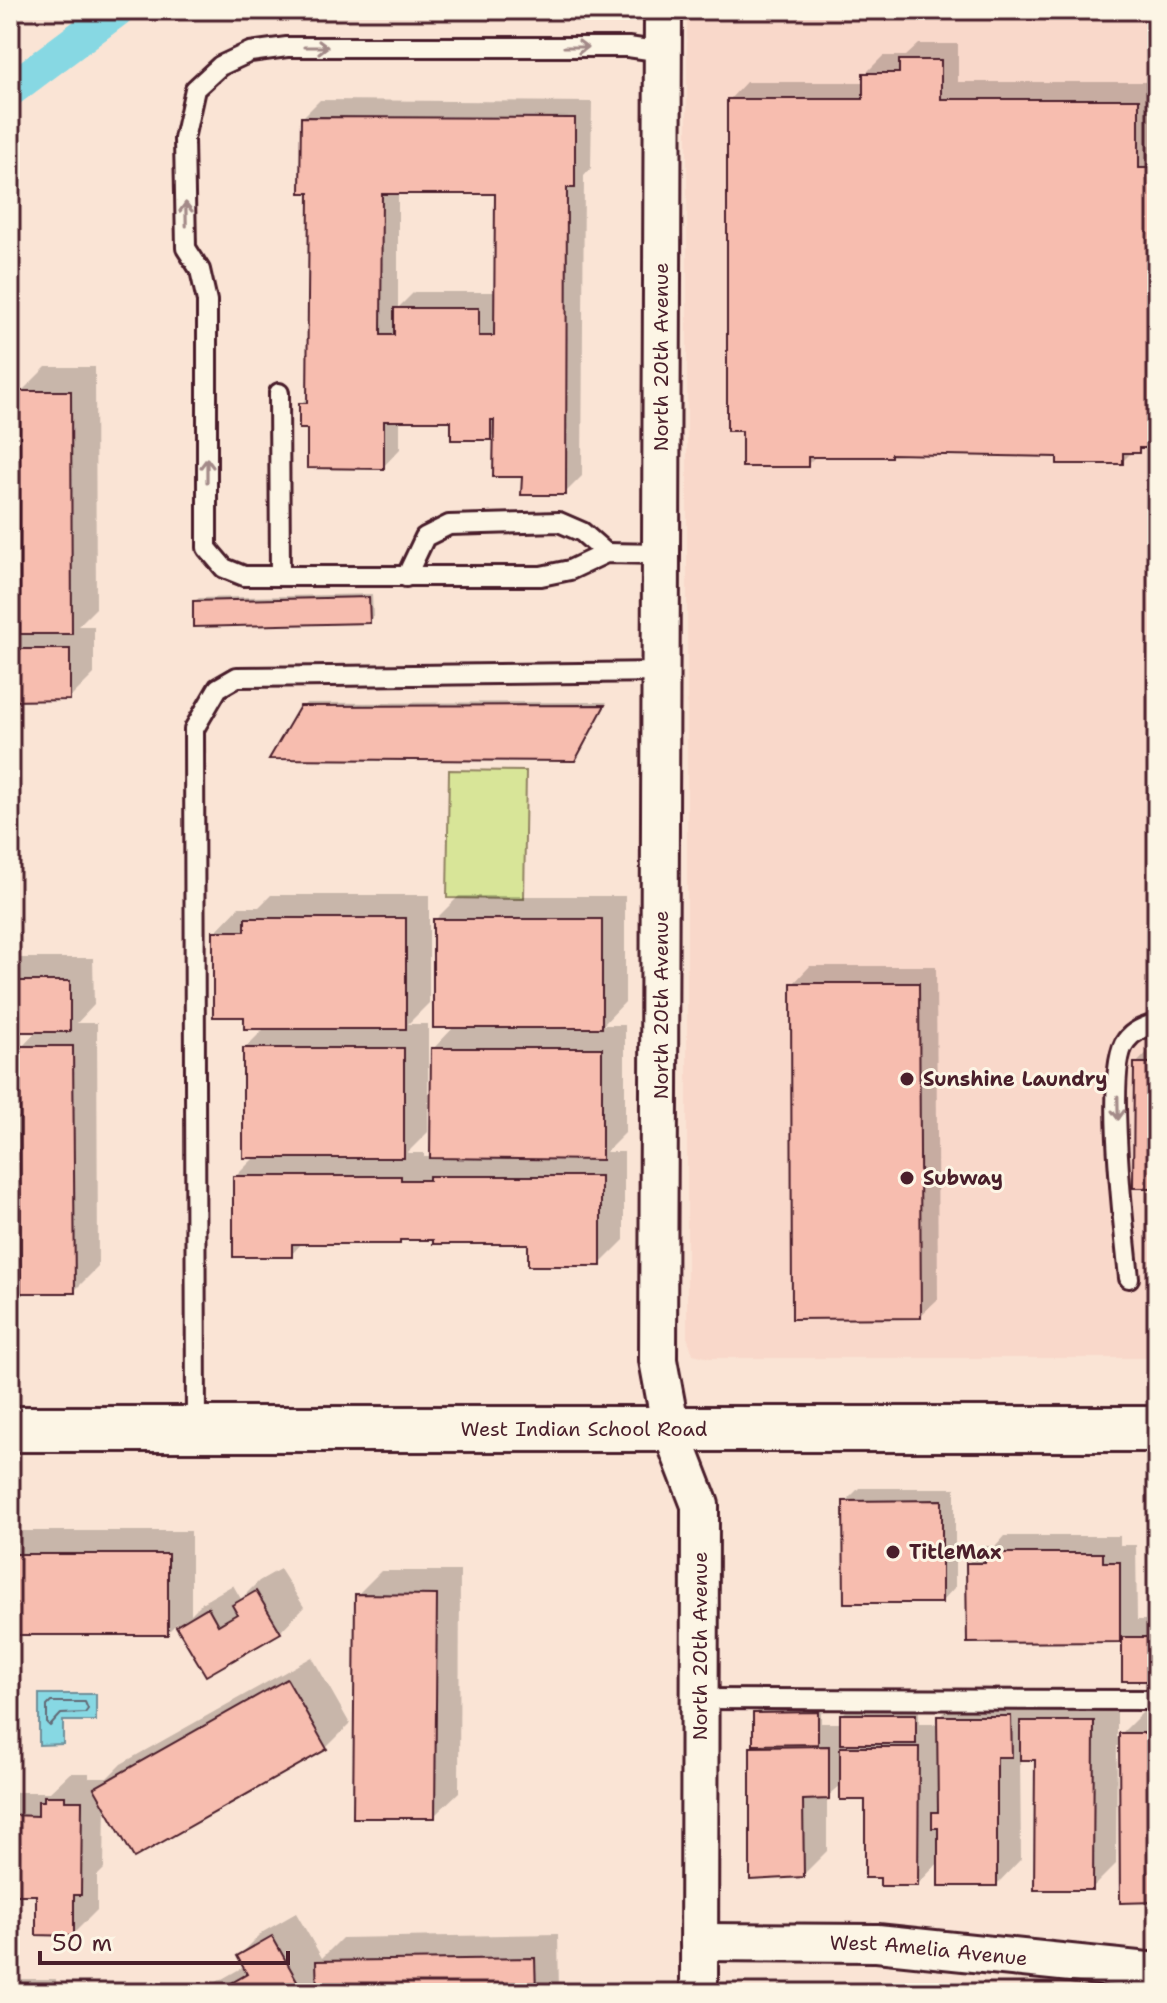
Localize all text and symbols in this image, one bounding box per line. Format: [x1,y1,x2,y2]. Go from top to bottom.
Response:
one-way arrow [302,39,329,55]
one-way arrow [562,39,589,55]
one-way arrow [178,201,193,228]
street label: North 20th Avenue [648,262,674,452]
one-way arrow [199,457,215,484]
street label: North 20th Avenue [648,910,674,1100]
place label: Sunshine Laundry [923,1066,1108,1092]
marker: Sunshine Laundry [898,1070,916,1088]
one-way arrow [1110,1094,1125,1121]
place label: Subway [923,1165,1003,1191]
marker: Subway [898,1169,916,1187]
street label: West Indian School Road [461,1416,708,1442]
place label: TitleMax [909,1539,1002,1565]
marker: TitleMax [884,1543,902,1561]
street label: North 20th Avenue [687,1551,713,1741]
scale bar [40,1915,288,1965]
text: 50 m [52,1927,112,1959]
street label: West Amelia Avenue [830,1930,1029,1972]

